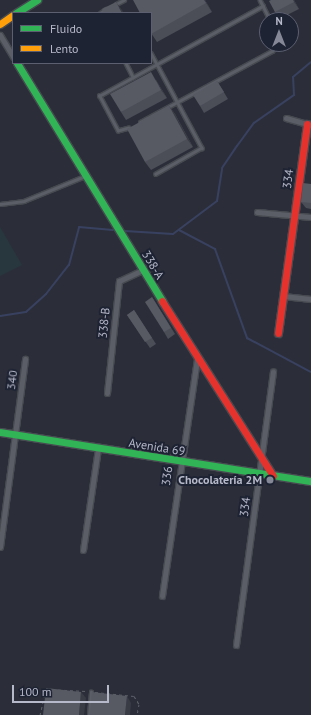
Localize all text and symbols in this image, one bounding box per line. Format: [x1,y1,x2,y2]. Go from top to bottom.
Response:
legend [12,12,152,64]
north arrow [259,12,299,52]
text: N [275,14,283,28]
text: Fluido [50,21,82,36]
text: Lento [50,41,79,56]
street label: 334 [280,168,296,190]
street label: 338-A [139,248,167,282]
street label: 338-B [95,307,113,339]
street label: 340 [4,369,20,391]
street label: Avenida 69 [128,435,186,459]
street label: 336 [159,465,175,487]
place label: Chocolatería 2M [178,473,262,487]
marker: Chocolatería 2M [265,475,275,485]
street label: 334 [237,496,253,518]
scale bar [14,677,111,703]
text: 100 m [19,684,52,699]

